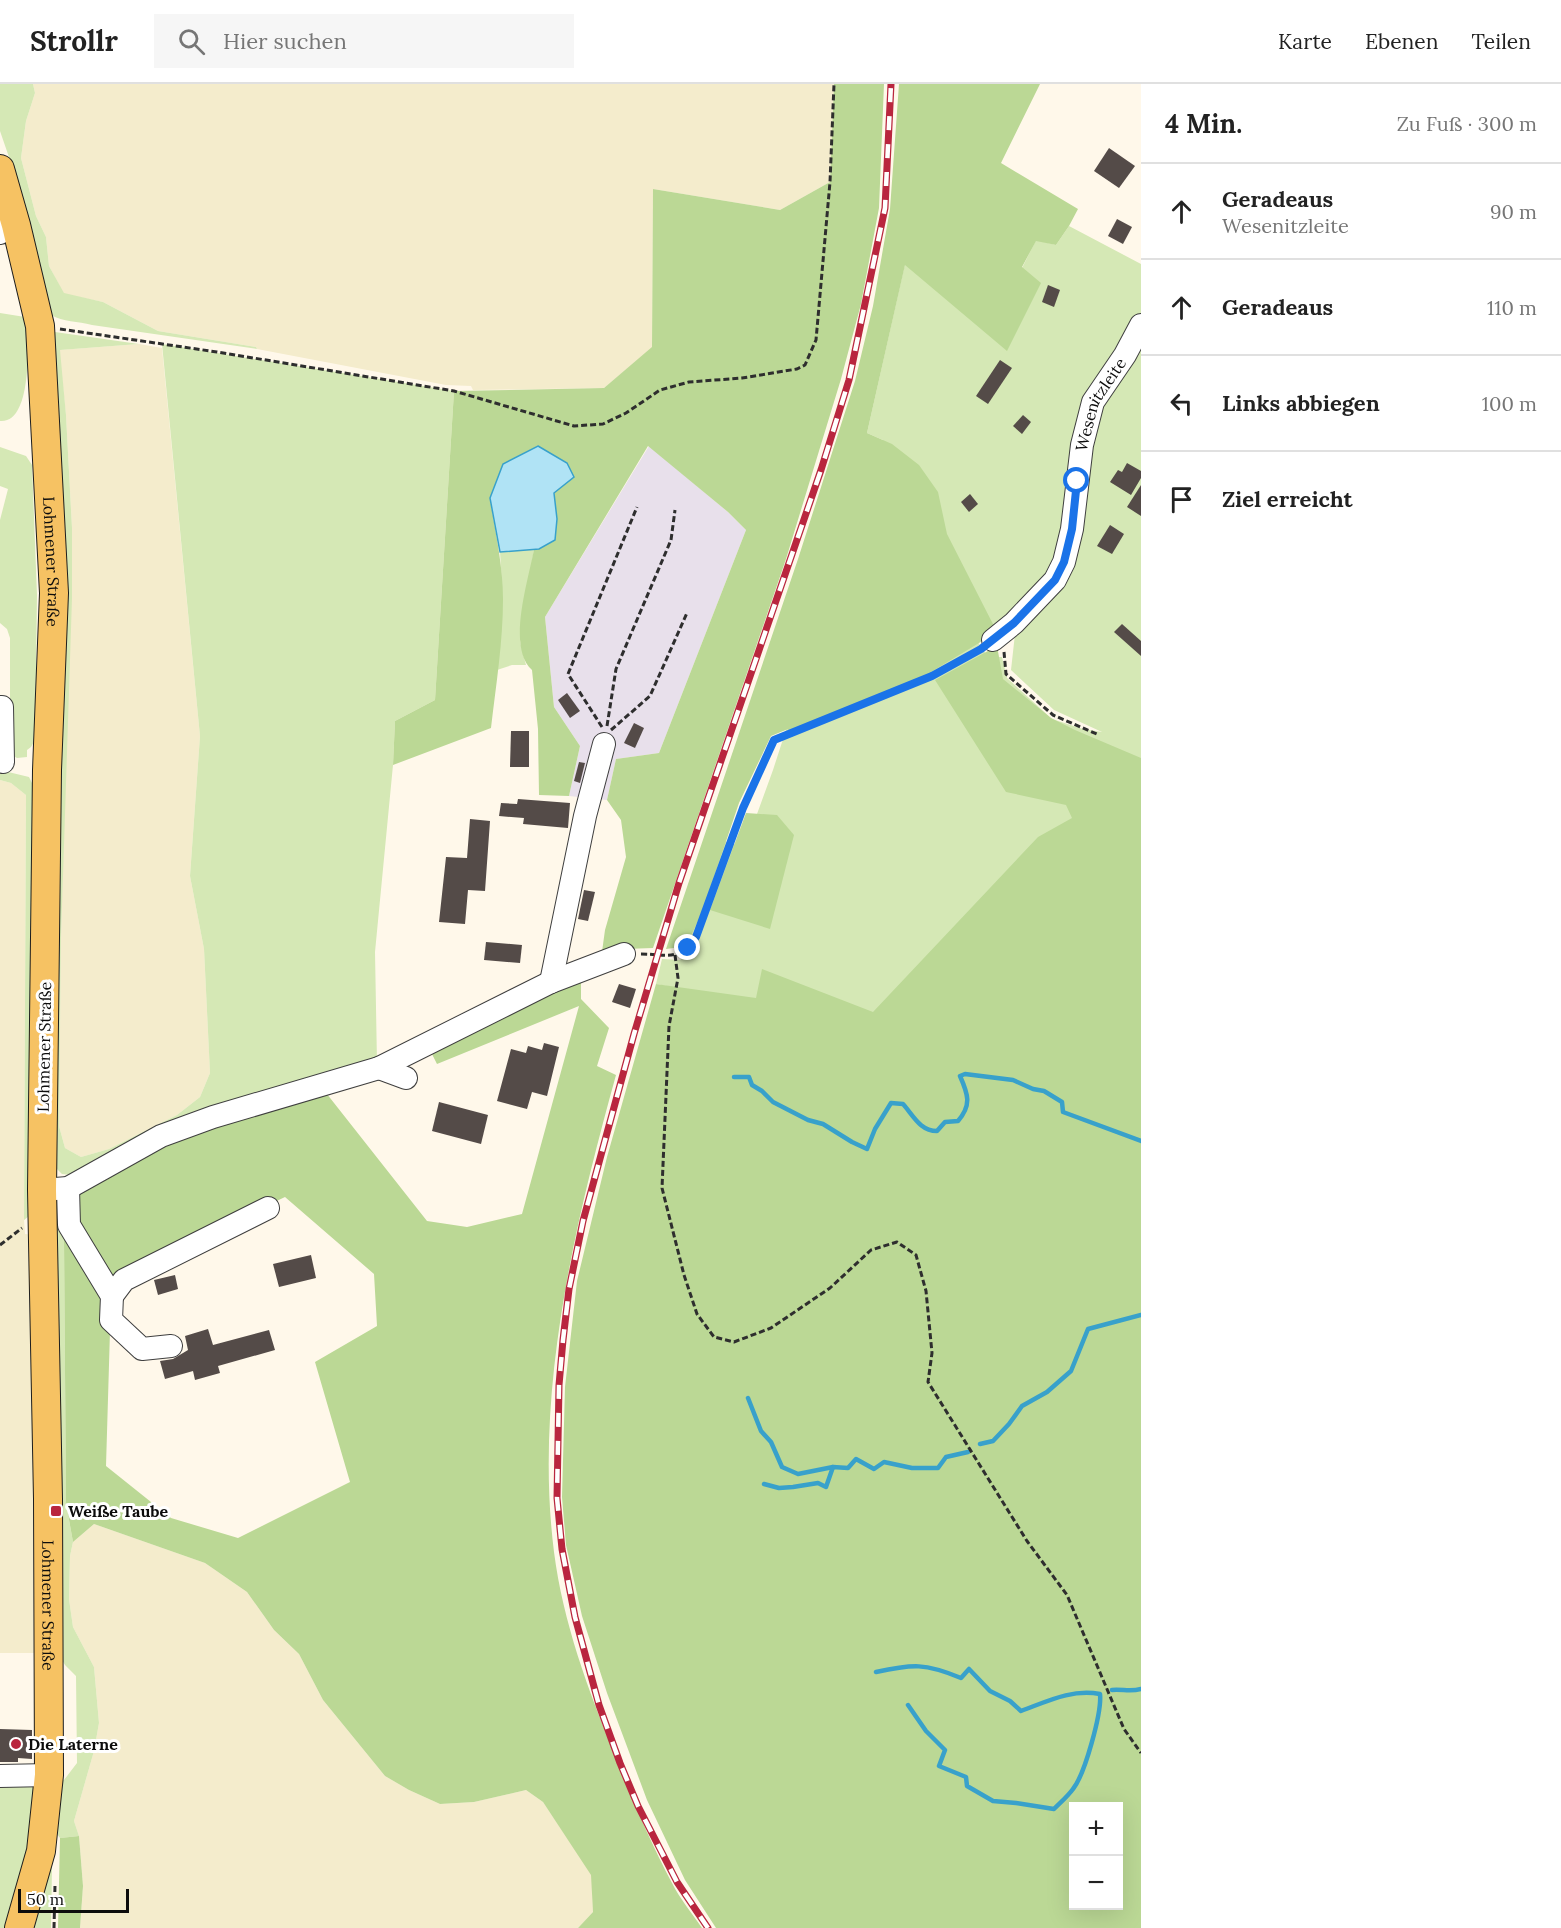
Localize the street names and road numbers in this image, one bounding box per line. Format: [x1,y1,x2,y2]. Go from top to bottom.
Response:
street label: Wesenitzleite [1071,354,1130,453]
street label: Lohmener Straße [39,496,64,628]
street label: Lohmener Straße [33,981,55,1112]
street label: Lohmener Straße [38,1540,59,1671]

